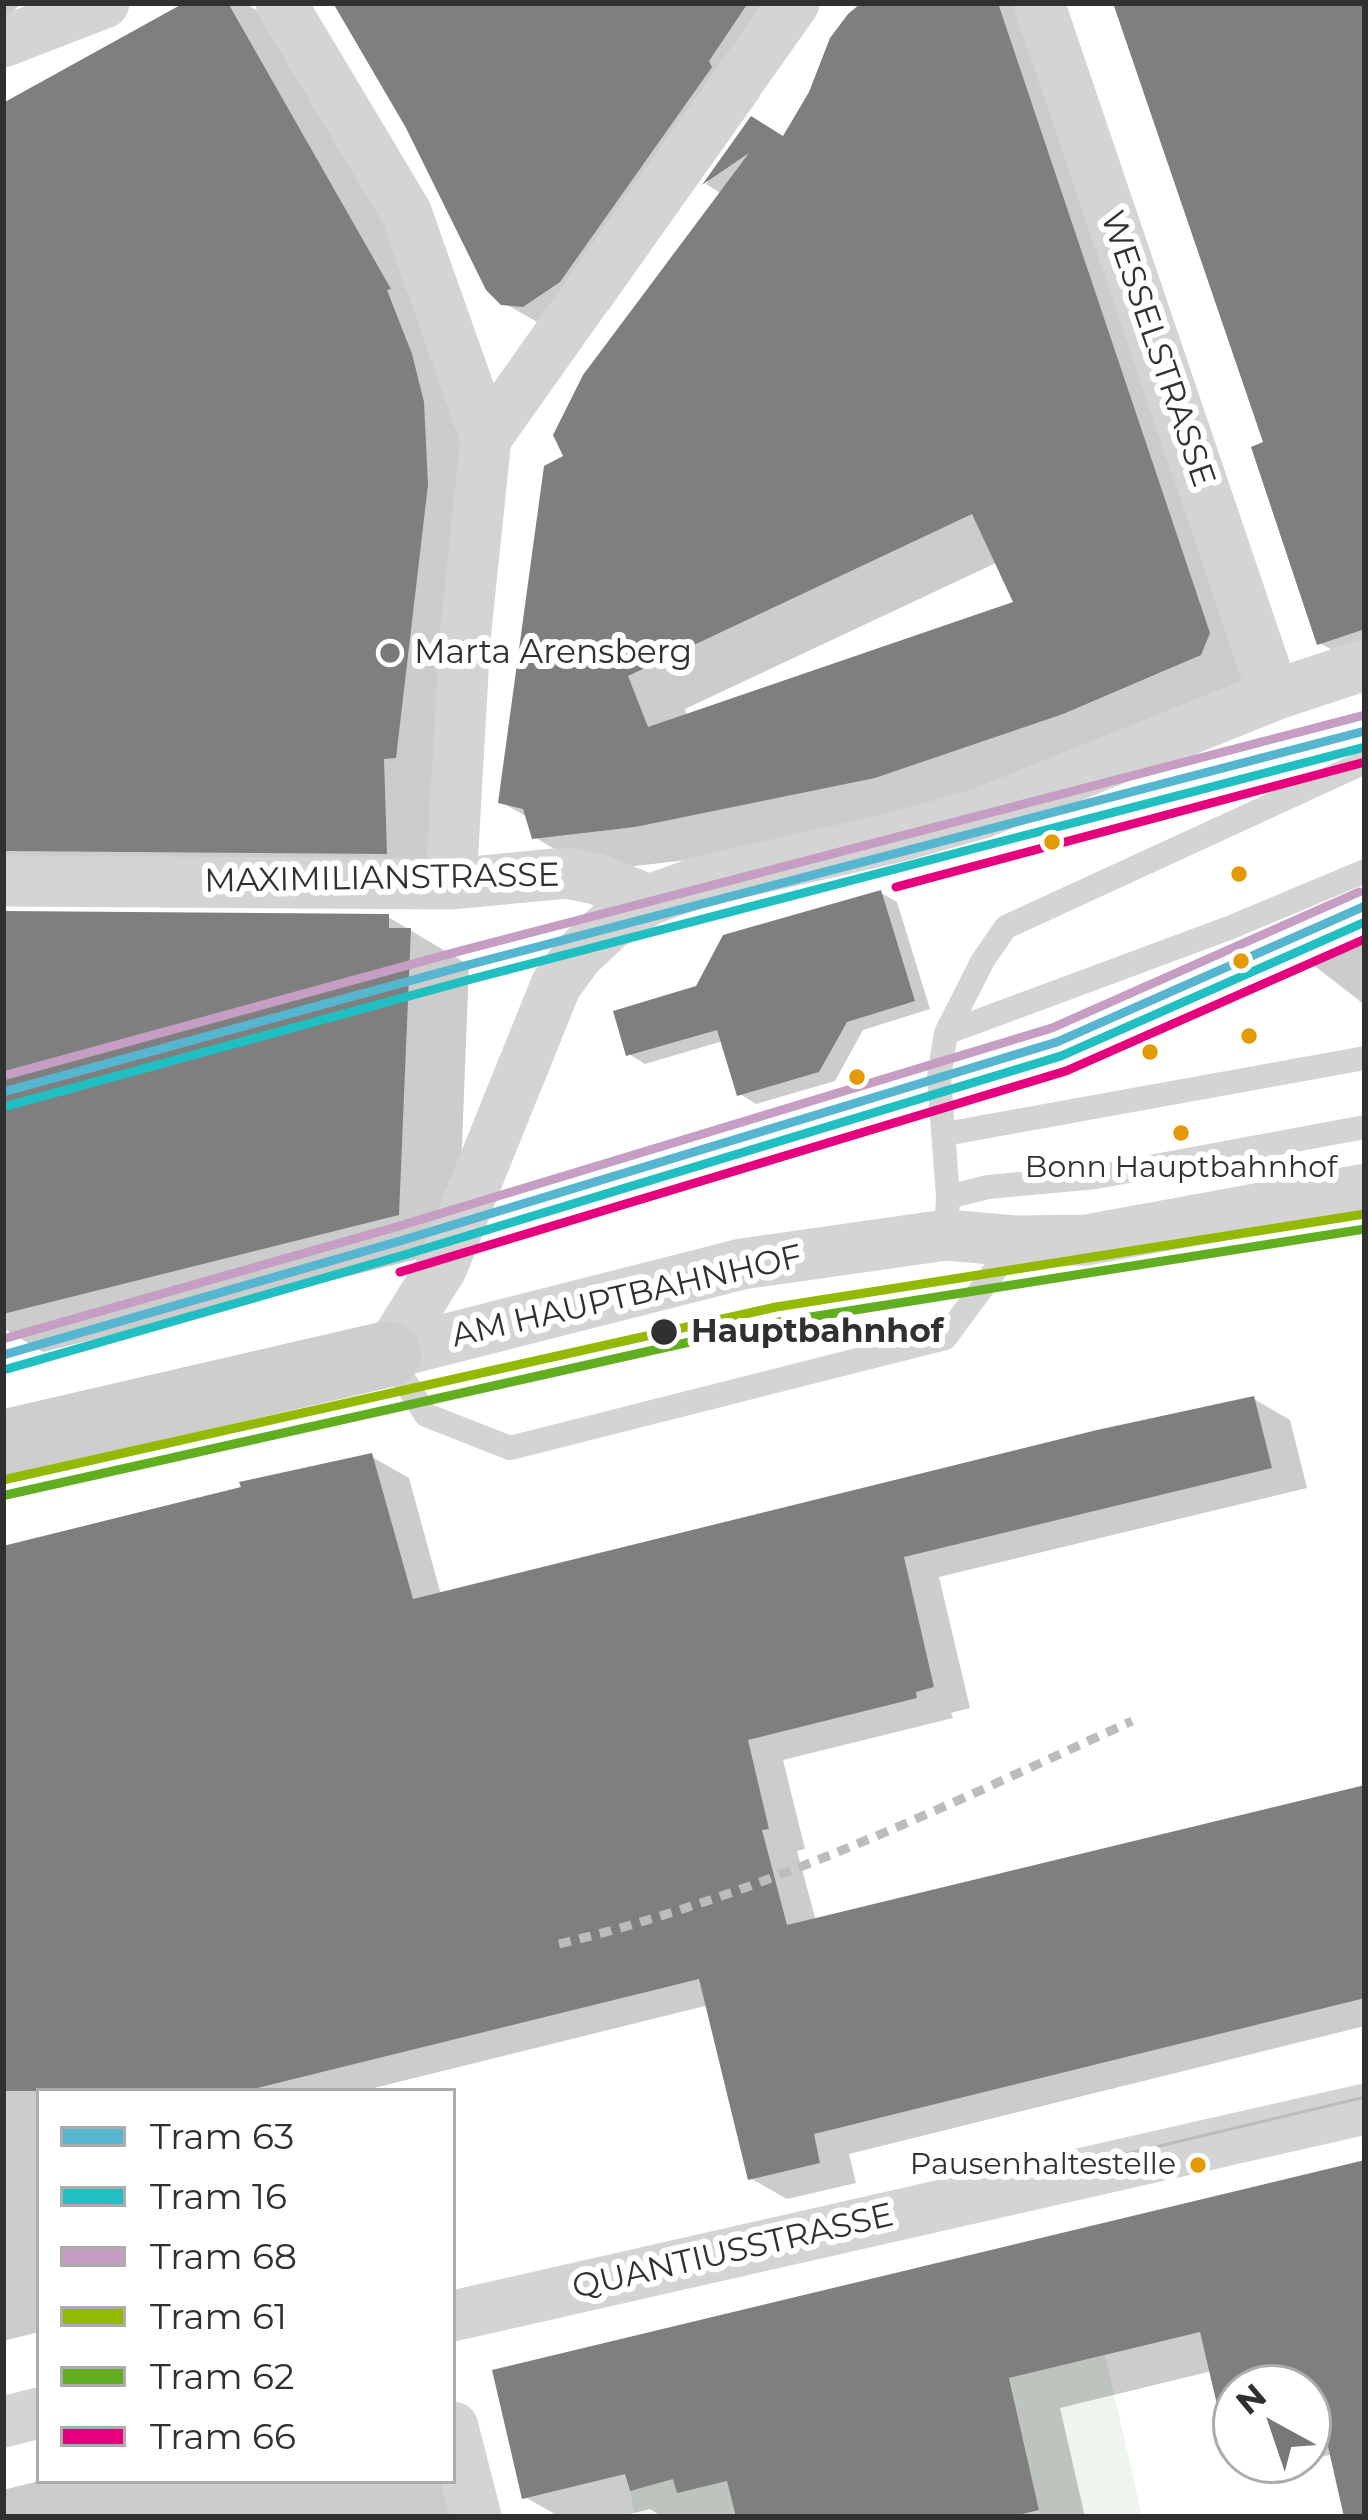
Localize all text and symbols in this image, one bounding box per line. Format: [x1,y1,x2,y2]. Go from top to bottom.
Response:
street label: WESSELSTRASSE [1091,206,1223,492]
place label: Marta Arensberg [414,633,692,673]
marker: Marta Arensberg [377,640,403,666]
unlabelled marker [1041,831,1063,853]
street label: MAXIMILIANSTRASSE [204,856,560,902]
unlabelled marker [1228,863,1250,885]
unlabelled marker [1230,950,1252,972]
unlabelled marker [1238,1025,1260,1047]
unlabelled marker [1139,1041,1161,1063]
unlabelled marker [846,1066,868,1088]
marker: Bonn Hauptbahnhof [1170,1122,1192,1144]
place label: Bonn Hauptbahnhof [1025,1150,1337,1186]
street label: AM HAUPTBAHNHOF [448,1237,806,1357]
place label: Hauptbahnhof [691,1312,944,1352]
marker: Hauptbahnhof [648,1316,680,1348]
legend [36,2088,456,2484]
text: Tram 63 [150,2114,294,2158]
place label: Pausenhaltestelle [910,2147,1176,2183]
marker: Pausenhaltestelle [1187,2154,1209,2176]
text: Tram 16 [150,2174,287,2218]
street label: QUANTIUSSTRASSE [569,2196,897,2308]
text: Tram 68 [150,2234,297,2278]
text: Tram 61 [150,2294,287,2338]
text: Tram 62 [150,2354,294,2398]
north arrow [1212,2364,1332,2484]
text: N [1228,2375,1274,2423]
text: Tram 66 [150,2414,296,2458]

